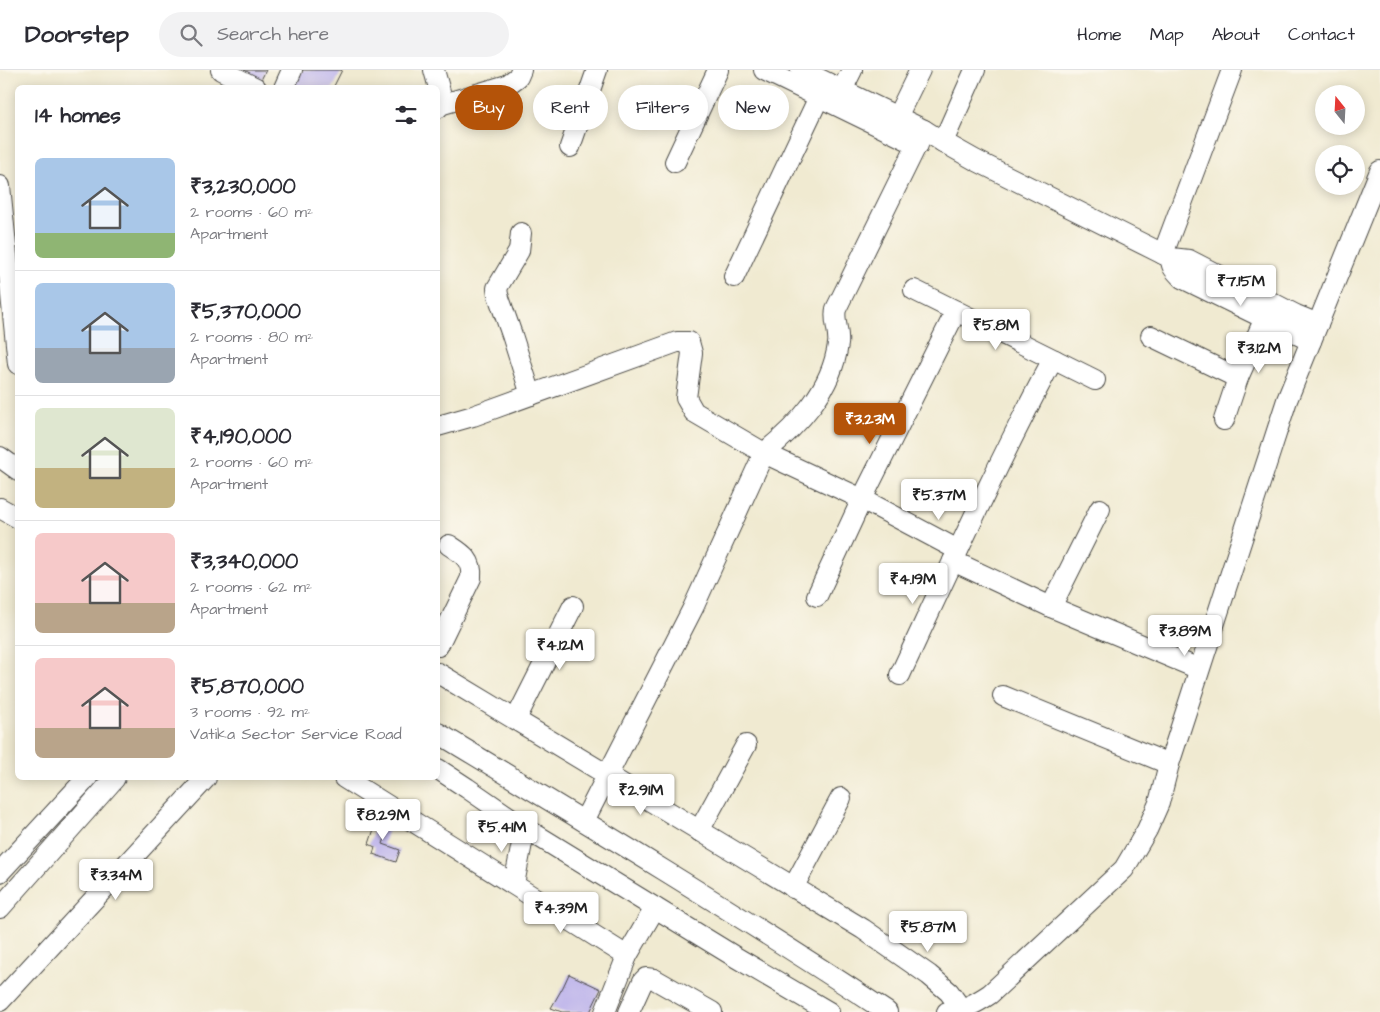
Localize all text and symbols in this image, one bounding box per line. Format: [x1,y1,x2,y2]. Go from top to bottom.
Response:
search box [159,12,509,57]
text: Doorstep [25,18,129,52]
icon: search [177,21,205,49]
text: Search here [217,21,329,48]
text: Home [1077,22,1122,47]
text: Map [1150,22,1184,47]
text: About [1212,22,1260,47]
text: Contact [1288,22,1355,47]
chip: Buy [455,85,523,130]
chip: Rent [533,85,608,130]
chip: Filters [618,85,708,130]
chip: New [718,85,789,130]
north arrow [1315,85,1365,135]
map controls [1315,85,1365,195]
text: 14 homes [35,101,121,130]
icon: filters [392,101,420,129]
button: locate [1315,145,1365,195]
text: ₹3,230,000 [190,172,296,201]
icon: home [75,178,135,238]
text: 2 rooms · 60 m² [190,201,313,223]
text: Apartment [190,223,268,245]
pin: ₹7.15M [1200,264,1282,307]
text: ₹7.15M [1217,270,1265,292]
text: ₹5,370,000 [190,297,301,326]
icon: home [75,303,135,363]
pin: ₹5.8M [961,308,1031,351]
text: ₹5.8M [973,314,1019,336]
text: 2 rooms · 80 m² [190,326,313,348]
pin: ₹3.12M [1218,332,1300,374]
text: ₹3.12M [1237,337,1281,359]
text: Apartment [190,348,268,370]
pin: ₹3.23M [829,402,911,445]
text: ₹3.23M [845,408,895,430]
text: ₹4,190,000 [190,422,291,451]
icon: home [75,428,135,488]
text: 2 rooms · 60 m² [190,451,313,473]
text: Apartment [190,473,268,495]
pin: ₹5.37M [898,478,980,521]
text: ₹5.37M [912,484,966,506]
text: ₹3,340,000 [190,547,298,576]
icon: home [75,553,135,613]
pin: ₹4.19M [872,562,954,605]
text: ₹4.19M [890,568,936,590]
text: 2 rooms · 62 m² [190,576,312,598]
text: Apartment [190,598,268,620]
pin: ₹3.89M [1144,614,1226,657]
text: ₹3.89M [1159,620,1211,642]
pin: ₹4.12M [519,628,601,671]
text: ₹4.12M [537,634,583,656]
text: ₹5,870,000 [190,672,304,701]
icon: home [75,678,135,738]
text: 3 rooms · 92 m² [190,701,310,723]
text: Vatika Sector Service Road [190,723,402,745]
pin: ₹2.91M [600,774,682,816]
text: ₹2.91M [619,779,663,801]
pin: ₹8.29M [342,798,424,841]
text: ₹8.29M [356,804,410,826]
pin: ₹5.41M [461,810,543,853]
text: ₹5.41M [478,816,526,838]
pin: ₹3.34M [75,858,157,901]
text: ₹3.34M [90,864,142,886]
pin: ₹4.39M [520,892,602,934]
text: ₹4.39M [535,897,587,919]
pin: ₹5.87M [887,910,969,953]
text: ₹5.87M [900,916,956,938]

